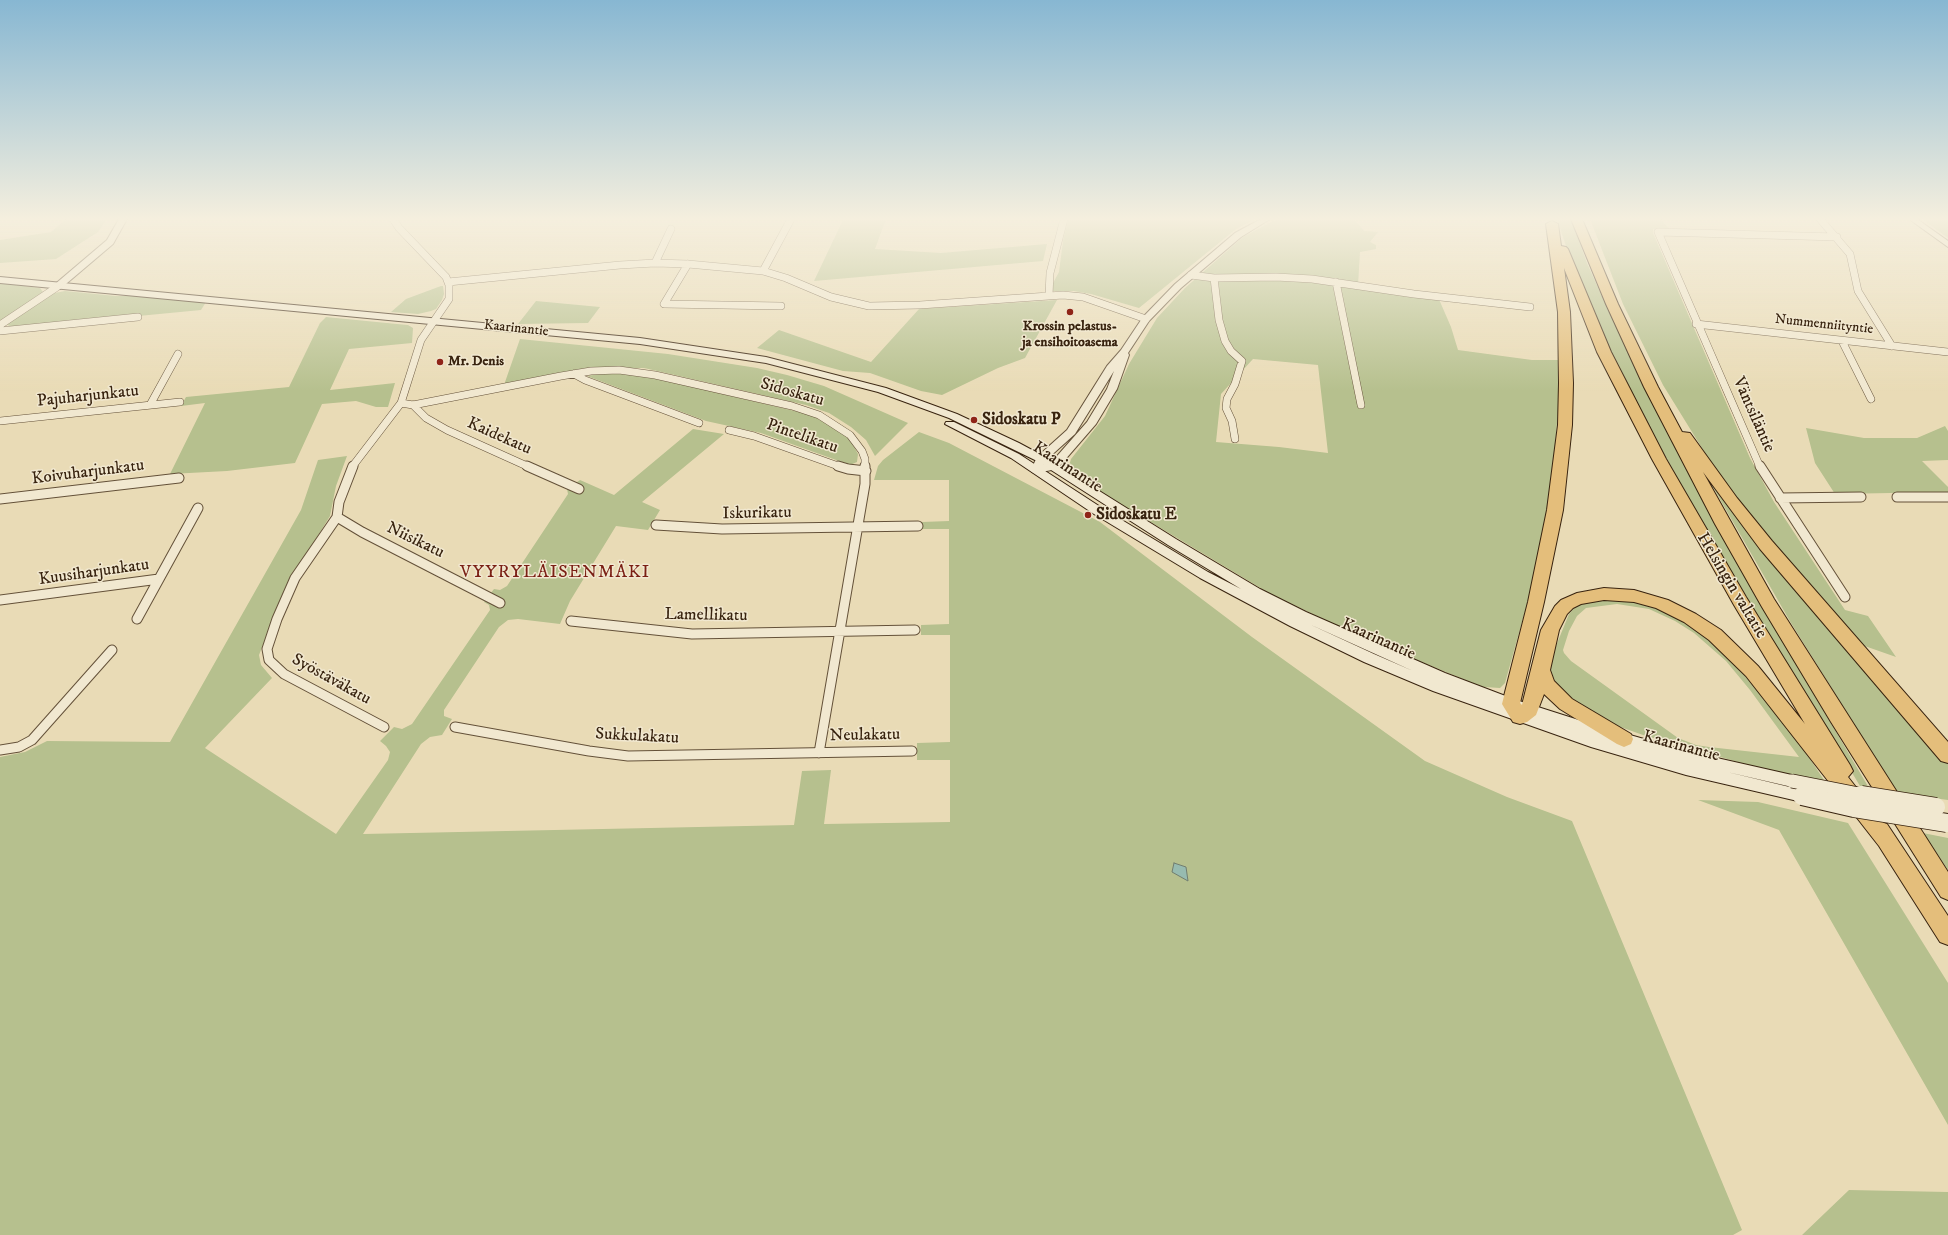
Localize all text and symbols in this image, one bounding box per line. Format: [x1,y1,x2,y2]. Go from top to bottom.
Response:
marker: Krossin pelastus- ja ensihoitoasema [1065,307,1075,317]
street label: Nummenniityntie [1774,311,1874,339]
street label: Kaarinantie [483,317,549,341]
place label: Krossin pelastus- ja ensihoitoasema [1022,319,1118,352]
place label: Mr. Denis [448,354,504,370]
marker: Mr. Denis [435,357,445,367]
street label: Sidoskatu [758,374,826,412]
street label: Väntsiläntie [1727,374,1779,456]
street label: Pajuharjunkatu [36,382,140,412]
place label: Sidoskatu P [982,410,1061,430]
street label: Kaidekatu [464,414,534,460]
street label: Pintelikatu [764,415,840,459]
marker: Sidoskatu P [969,415,979,425]
street label: Kaarinantie [1028,438,1106,498]
street label: Koivuharjunkatu [31,456,145,490]
street label: Iskurikatu [722,503,792,525]
place label: Sidoskatu E [1096,505,1177,525]
marker: Sidoskatu E [1083,510,1093,520]
street label: Niisikatu [383,518,447,564]
street label: Helsingin valtatie [1691,529,1771,643]
street label: Kuusiharjunkatu [38,555,150,591]
district label: VYYRYLÄISENMÄKI [460,562,650,584]
street label: Lamellikatu [664,605,748,627]
street label: Kaarinantie [1338,615,1418,665]
street label: Syöstäväkatu [288,650,374,710]
street label: Sukkulakatu [595,725,679,749]
street label: Neulakatu [830,725,900,747]
street label: Kaarinantie [1640,727,1722,767]

